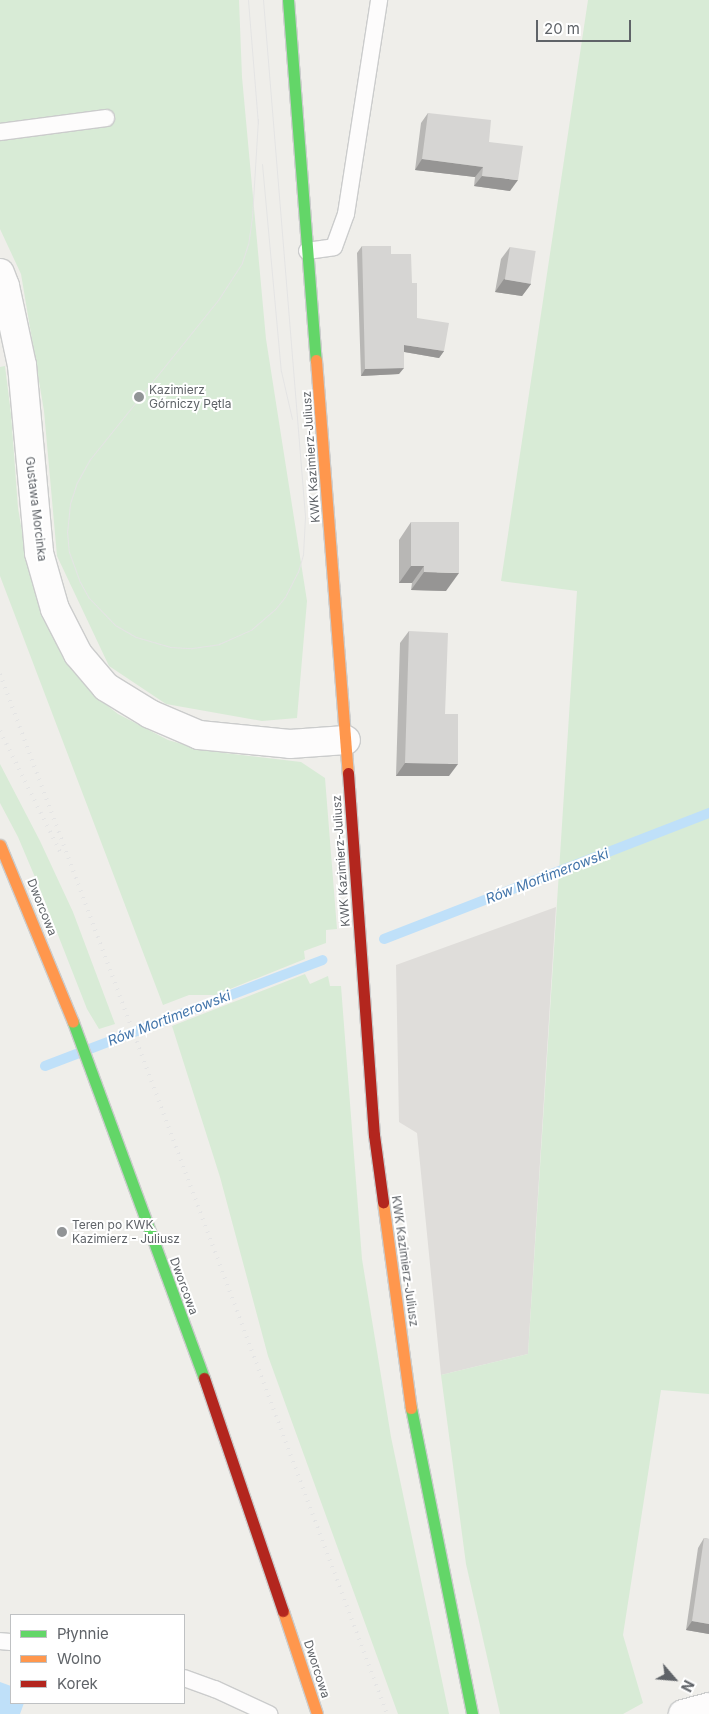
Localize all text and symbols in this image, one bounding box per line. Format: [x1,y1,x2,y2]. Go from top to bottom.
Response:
scale bar [539,10,634,42]
text: 20 m [544,19,580,38]
place label: Kazimierz Górniczy Pętla [149,383,231,411]
marker: Kazimierz Górniczy Pętla [133,391,145,403]
street label: KWK Kazimierz-Juliusz [299,391,323,523]
street label: Gustawa Morcinka [22,456,50,562]
street label: KWK Kazimierz-Juliusz [329,795,353,927]
water label: Rów Mortimerowski [483,845,611,907]
street label: Dworcowa [24,876,60,938]
water label: Rów Mortimerowski [105,987,233,1049]
street label: KWK Kazimierz-Juliusz [389,1195,421,1327]
place label: Teren po KWK Kazimierz - Juliusz [72,1218,180,1246]
marker: Teren po KWK Kazimierz - Juliusz [56,1226,68,1238]
street label: Dworcowa [167,1255,201,1317]
legend [10,1614,185,1704]
text: Płynnie [57,1624,109,1643]
street label: Dworcowa [301,1638,333,1700]
text: Wolno [57,1649,102,1668]
north arrow [649,1654,699,1704]
text: Korek [57,1674,98,1693]
text: N [678,1677,698,1695]

